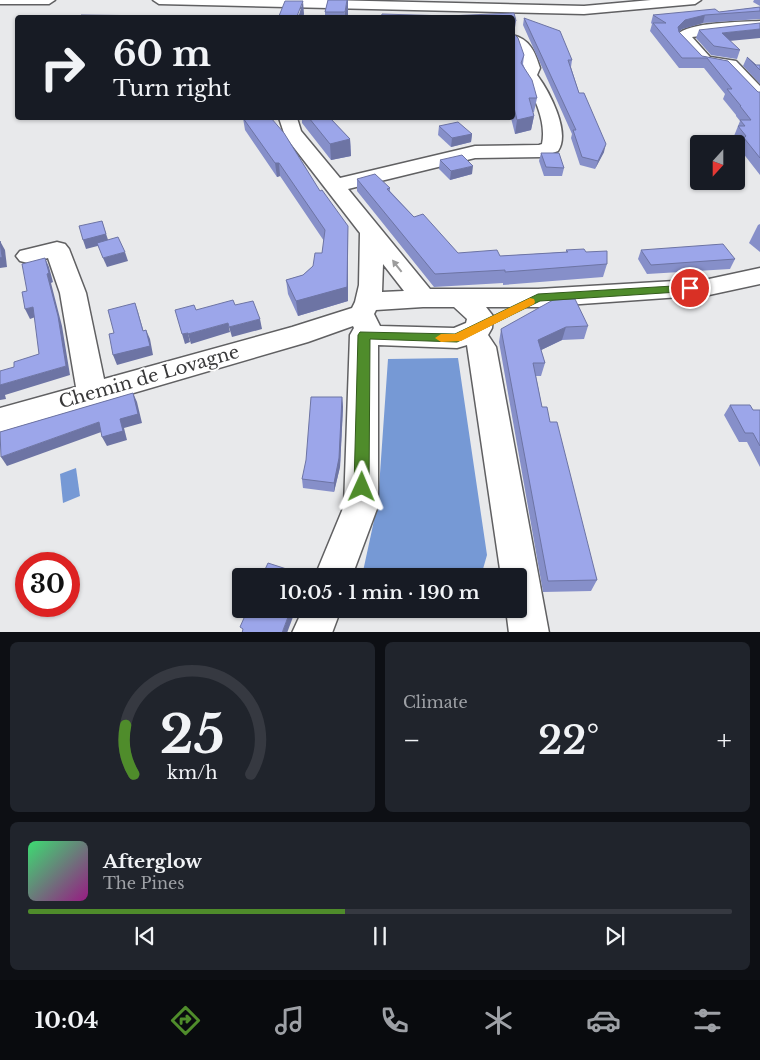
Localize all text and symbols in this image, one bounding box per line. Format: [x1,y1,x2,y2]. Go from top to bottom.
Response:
text: 60 m [113,32,211,75]
icon: right [30,35,95,100]
text: Turn right [113,75,231,102]
north arrow [690,135,745,190]
map controls [690,135,745,190]
one-way arrow [392,259,402,272]
pin [669,267,711,309]
icon: arrive [676,274,704,302]
street label: Chemin de Lovagne [56,341,242,413]
position arrow [335,460,387,512]
speed limit sign: 30 [15,552,80,617]
text: 10:05 · 1 min · 190 m [279,581,480,604]
text: Climate [403,692,468,712]
text: 25 [160,703,225,767]
text: 22° [538,717,599,764]
text: − [403,723,421,758]
text: + [717,723,732,758]
text: km/h [167,762,218,784]
text: Afterglow [103,850,202,873]
text: The Pines [103,873,185,893]
icon: previous [131,922,159,950]
icon: pause [366,922,394,950]
icon: next [601,922,629,950]
icon: directions [168,1003,203,1038]
icon: music [272,1003,307,1038]
icon: phone [377,1003,412,1038]
icon: climate [481,1003,516,1038]
icon: car [586,1003,621,1038]
icon: filters [690,1003,725,1038]
text: 10:04 [35,1007,98,1034]

